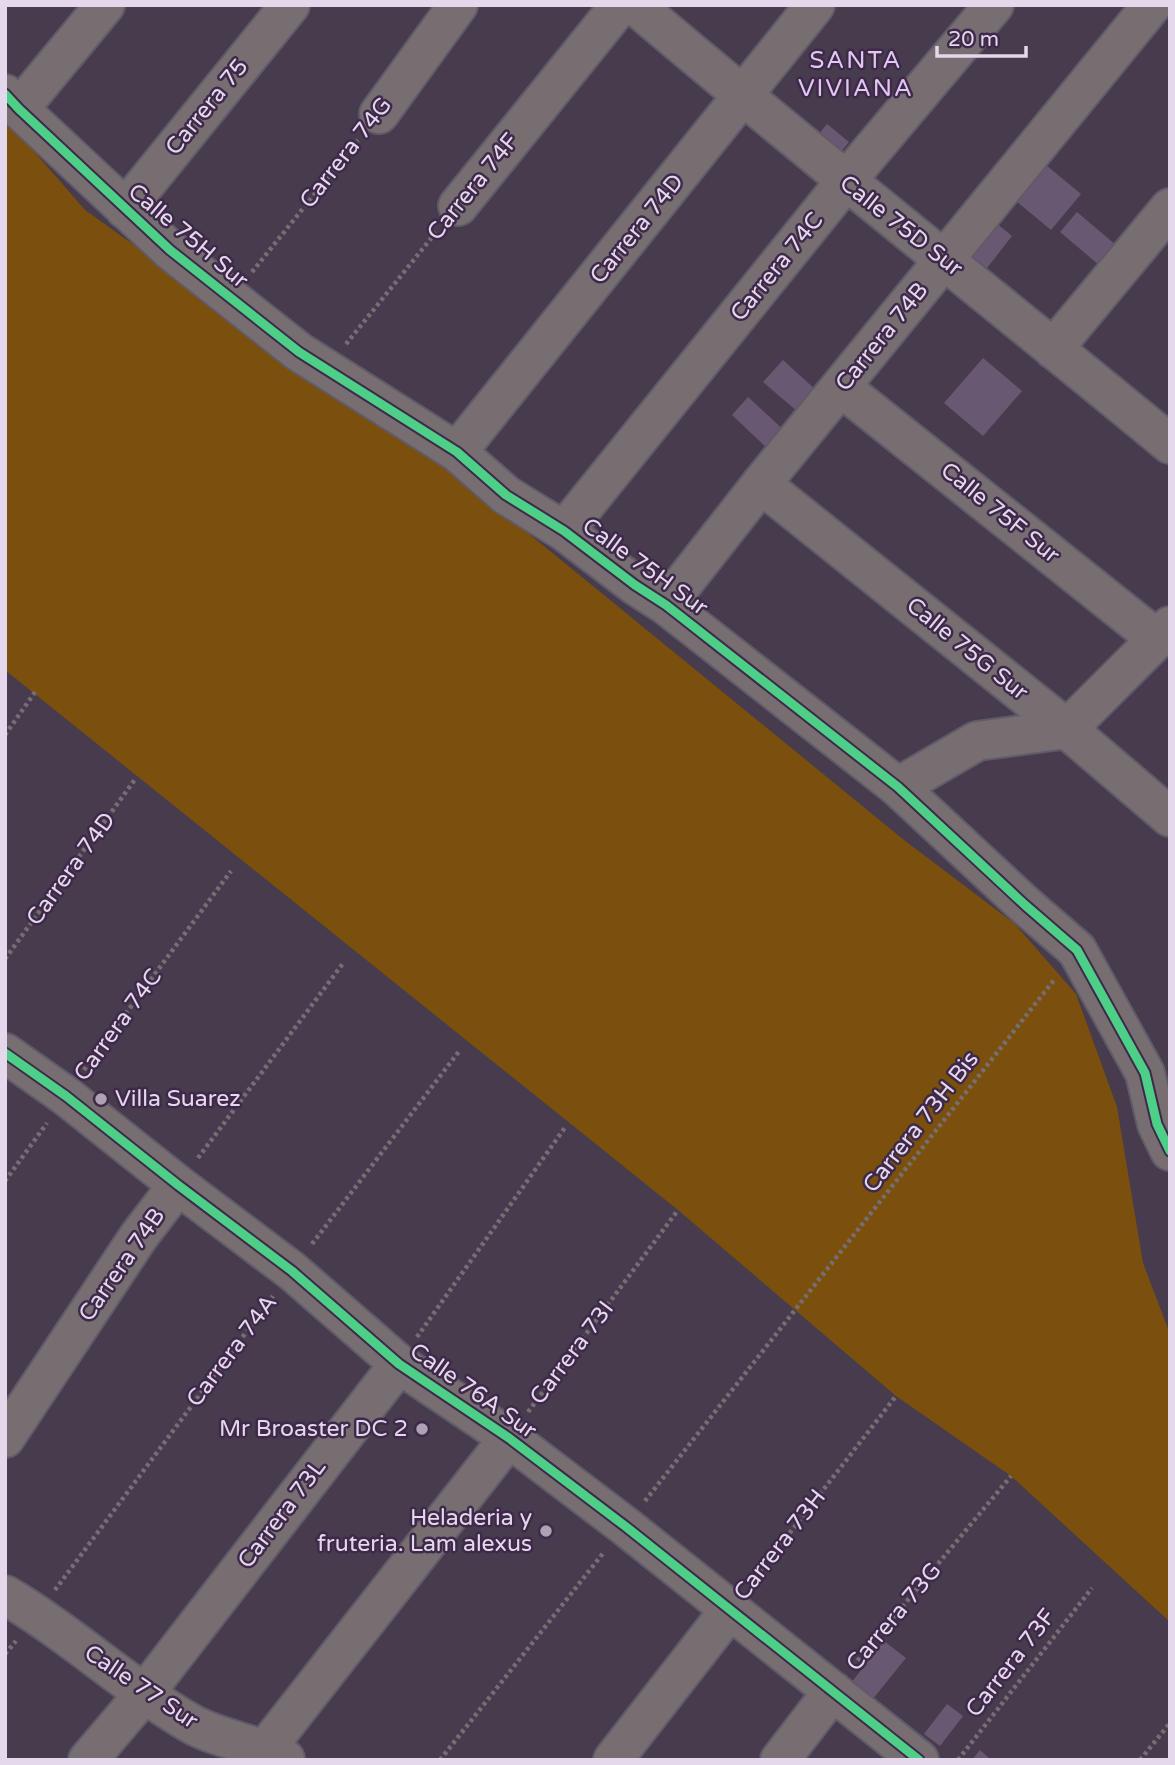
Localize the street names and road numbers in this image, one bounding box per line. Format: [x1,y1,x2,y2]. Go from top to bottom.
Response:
street label: Carrera 75 [160,53,254,161]
street label: Carrera 74G [294,92,398,214]
street label: Carrera 74F [421,128,525,246]
street label: Carrera 74D [584,168,690,290]
street label: Calle 75D Sur [834,169,968,283]
street label: Calle 75H Sur [122,178,254,295]
street label: Carrera 74C [725,207,829,327]
street label: Carrera 74B [830,277,934,397]
street label: Calle 75F Sur [935,456,1065,570]
street label: Calle 75H Sur [577,512,713,622]
street label: Calle 75G Sur [901,591,1034,707]
street label: Carrera 74D [21,807,121,931]
street label: Carrera 74C [68,963,168,1087]
street label: Carrera 73H Bis [857,1046,985,1198]
street label: Carrera 74B [73,1203,171,1327]
street label: Carrera 74A [181,1289,283,1413]
street label: Carrera 73I [524,1296,620,1410]
street label: Calle 76A Sur [404,1337,542,1445]
street label: Carrera 73L [232,1454,332,1574]
street label: Carrera 73H [728,1484,832,1606]
street label: Carrera 73G [840,1557,948,1677]
street label: Carrera 73F [960,1603,1062,1723]
street label: Calle 77 Sur [79,1639,203,1735]

